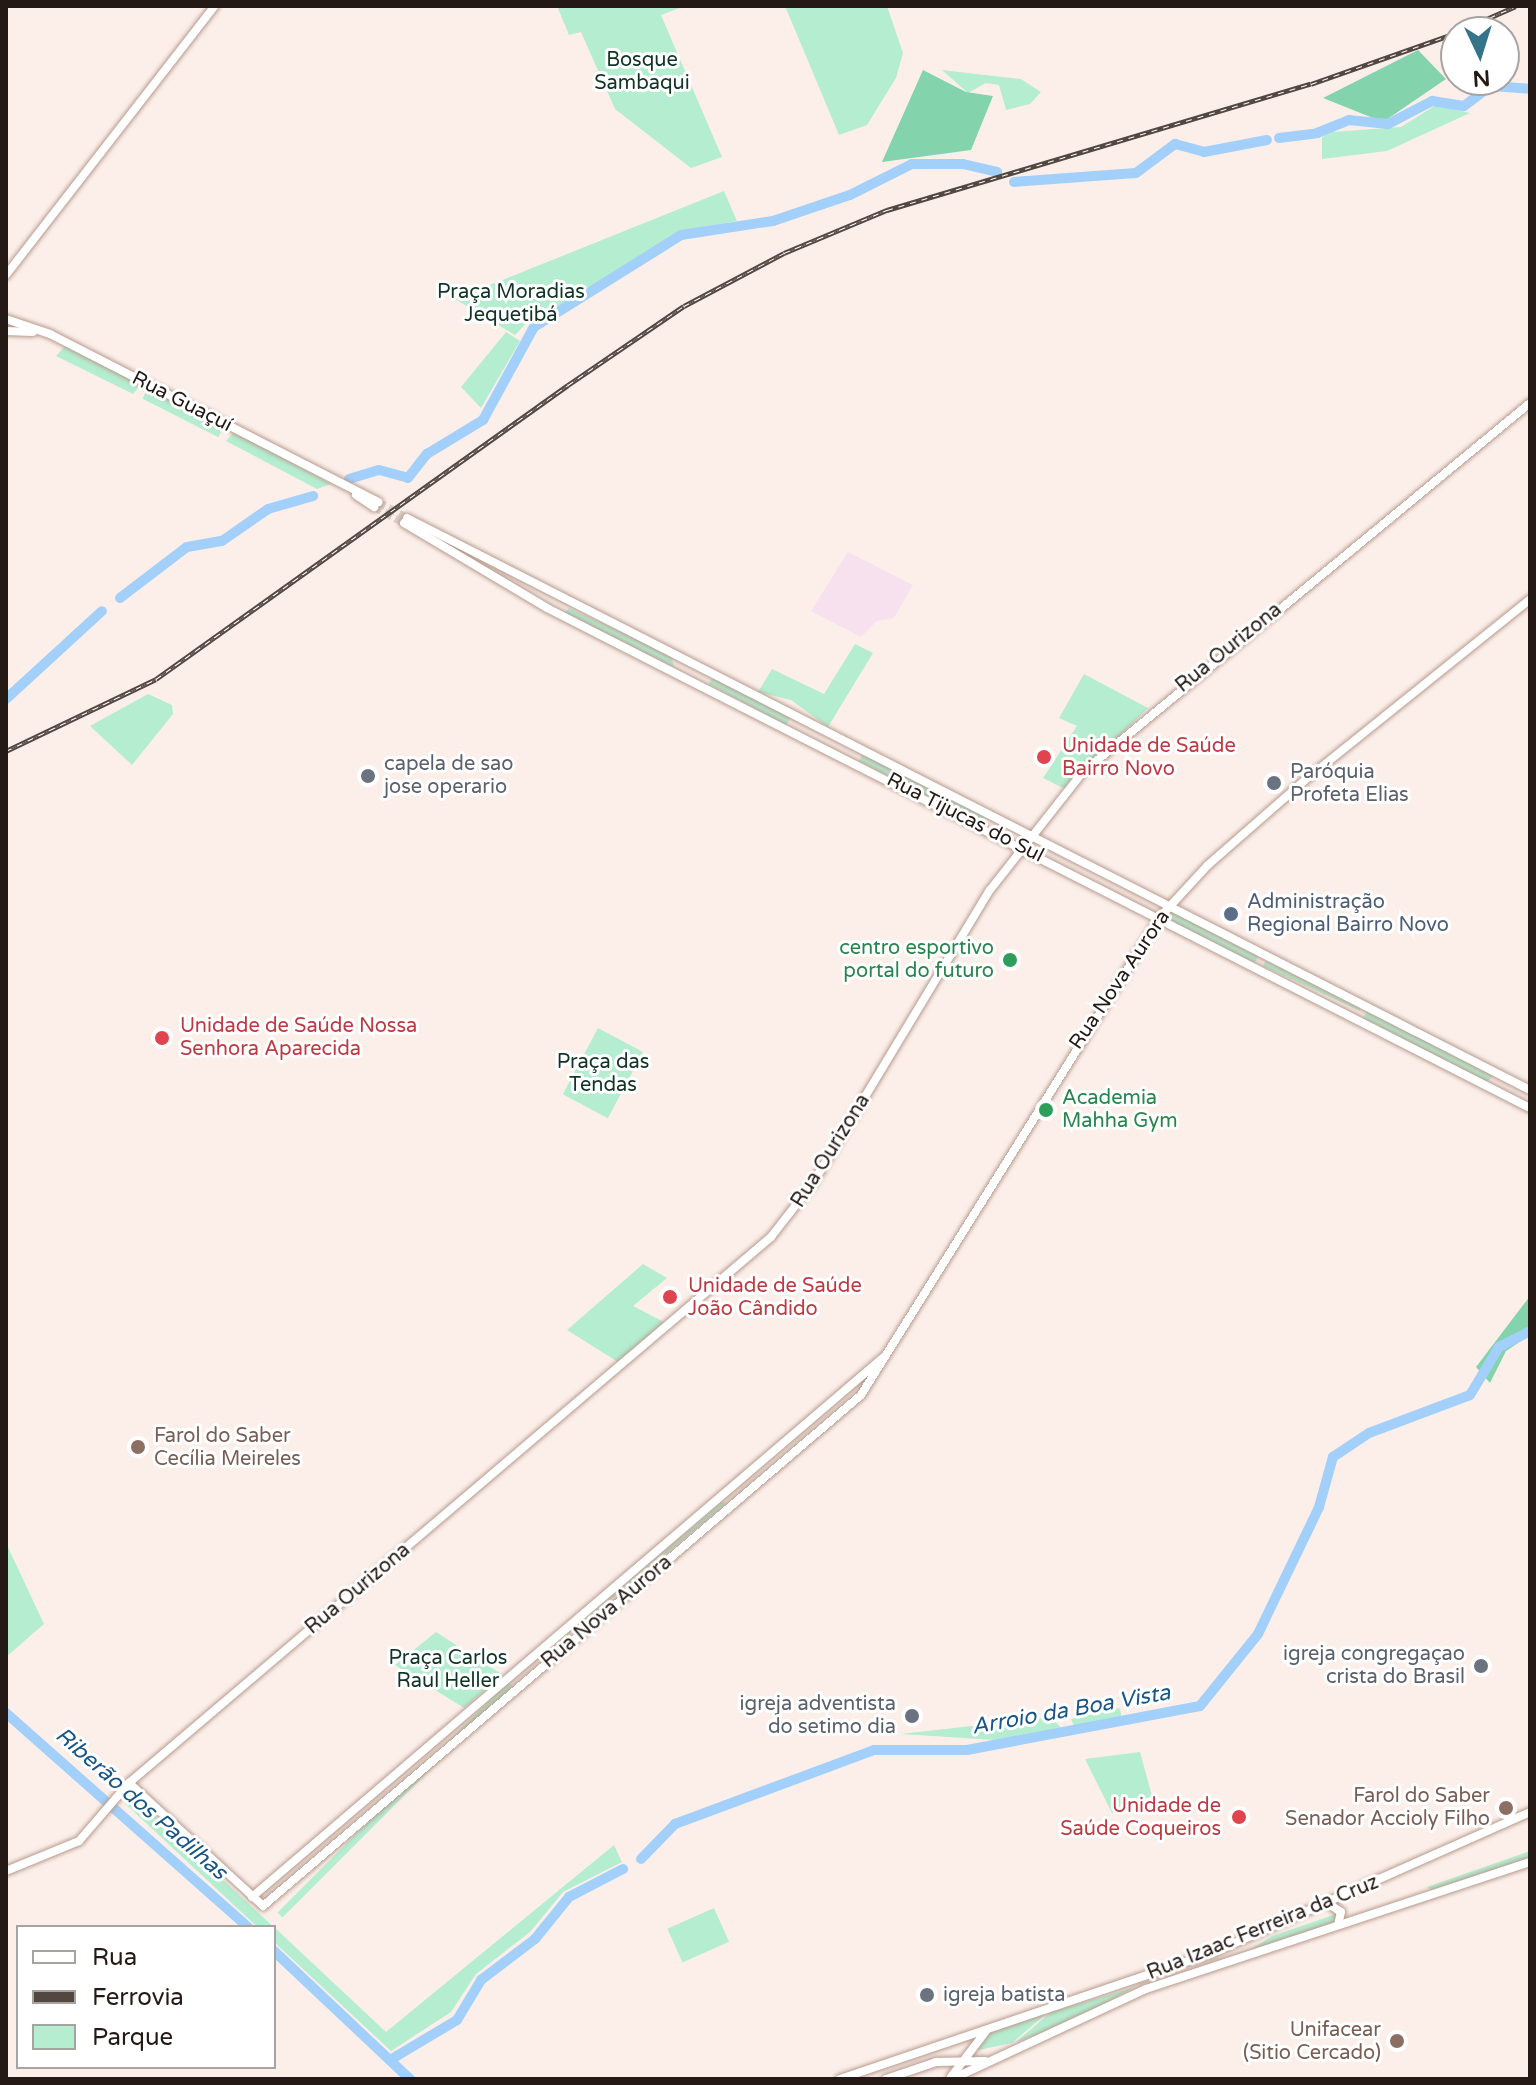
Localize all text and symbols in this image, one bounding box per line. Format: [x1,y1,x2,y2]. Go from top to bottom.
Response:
north arrow [1440,16,1520,96]
park label: Bosque Sambaqui [594,49,690,96]
text: N [1472,64,1491,92]
park label: Praça Moradias Jequetibá [437,280,585,327]
street label: Rua Guaçuí [128,367,236,437]
street label: Rua Ourizona [1171,598,1287,698]
place label: Unidade de Saúde Bairro Novo [1062,734,1236,781]
marker: Unidade de Saúde Bairro Novo [1033,746,1055,768]
place label: capela de sao jose operario [384,752,513,799]
place label: Paróquia Profeta Elias [1290,760,1409,807]
marker: capela de sao jose operario [359,767,377,785]
street label: Rua Tijucas do Sul [882,768,1048,868]
marker: Paróquia Profeta Elias [1265,774,1283,792]
place label: Administração Regional Bairro Novo [1247,890,1449,937]
marker: Administração Regional Bairro Novo [1222,905,1240,923]
street label: Rua Nova Aurora [1065,906,1175,1054]
place label: centro esportivo portal do futuro [839,936,994,983]
marker: centro esportivo portal do futuro [1001,951,1019,969]
place label: Unidade de Saúde Nossa Senhora Aparecida [180,1014,417,1061]
marker: Unidade de Saúde Nossa Senhora Aparecida [151,1027,173,1049]
park label: Praça das Tendas [557,1050,649,1097]
place label: Academia Mahha Gym [1062,1086,1178,1133]
street label: Rua Ourizona [787,1090,875,1212]
marker: Academia Mahha Gym [1037,1101,1055,1119]
place label: Unidade de Saúde João Cândido [688,1274,862,1321]
marker: Unidade de Saúde João Cândido [659,1286,681,1308]
place label: Farol do Saber Cecília Meireles [154,1424,301,1471]
marker: Farol do Saber Cecília Meireles [129,1438,147,1456]
street label: Rua Ourizona [301,1538,415,1640]
street label: Rua Nova Aurora [537,1550,677,1674]
place label: igreja congregaçao crista do Brasil [1283,1642,1465,1689]
park label: Praça Carlos Raul Heller [389,1646,507,1693]
marker: igreja congregaçao crista do Brasil [1472,1657,1490,1675]
water label: Arroio da Boa Vista [970,1680,1172,1740]
place label: igreja adventista do setimo dia [740,1692,896,1739]
marker: igreja adventista do setimo dia [903,1707,921,1725]
water label: Riberão dos Padilhas [50,1722,232,1886]
place label: Farol do Saber Senador Accioly Filho [1285,1784,1490,1831]
place label: Unidade de Saúde Coqueiros [1060,1794,1221,1841]
marker: Farol do Saber Senador Accioly Filho [1497,1799,1515,1817]
marker: Unidade de Saúde Coqueiros [1228,1806,1250,1828]
street label: Rua Izaac Ferreira da Cruz [1144,1871,1382,1985]
legend [16,1925,276,2069]
text: Rua [92,1943,137,1972]
text: Ferrovia [92,1983,184,2012]
place label: igreja batista [943,1983,1065,2007]
marker: igreja batista [918,1986,936,2004]
place label: Unifacear (Sitio Cercado) [1243,2018,1381,2065]
text: Parque [92,2023,173,2052]
marker: Unifacear (Sitio Cercado) [1388,2032,1406,2050]

